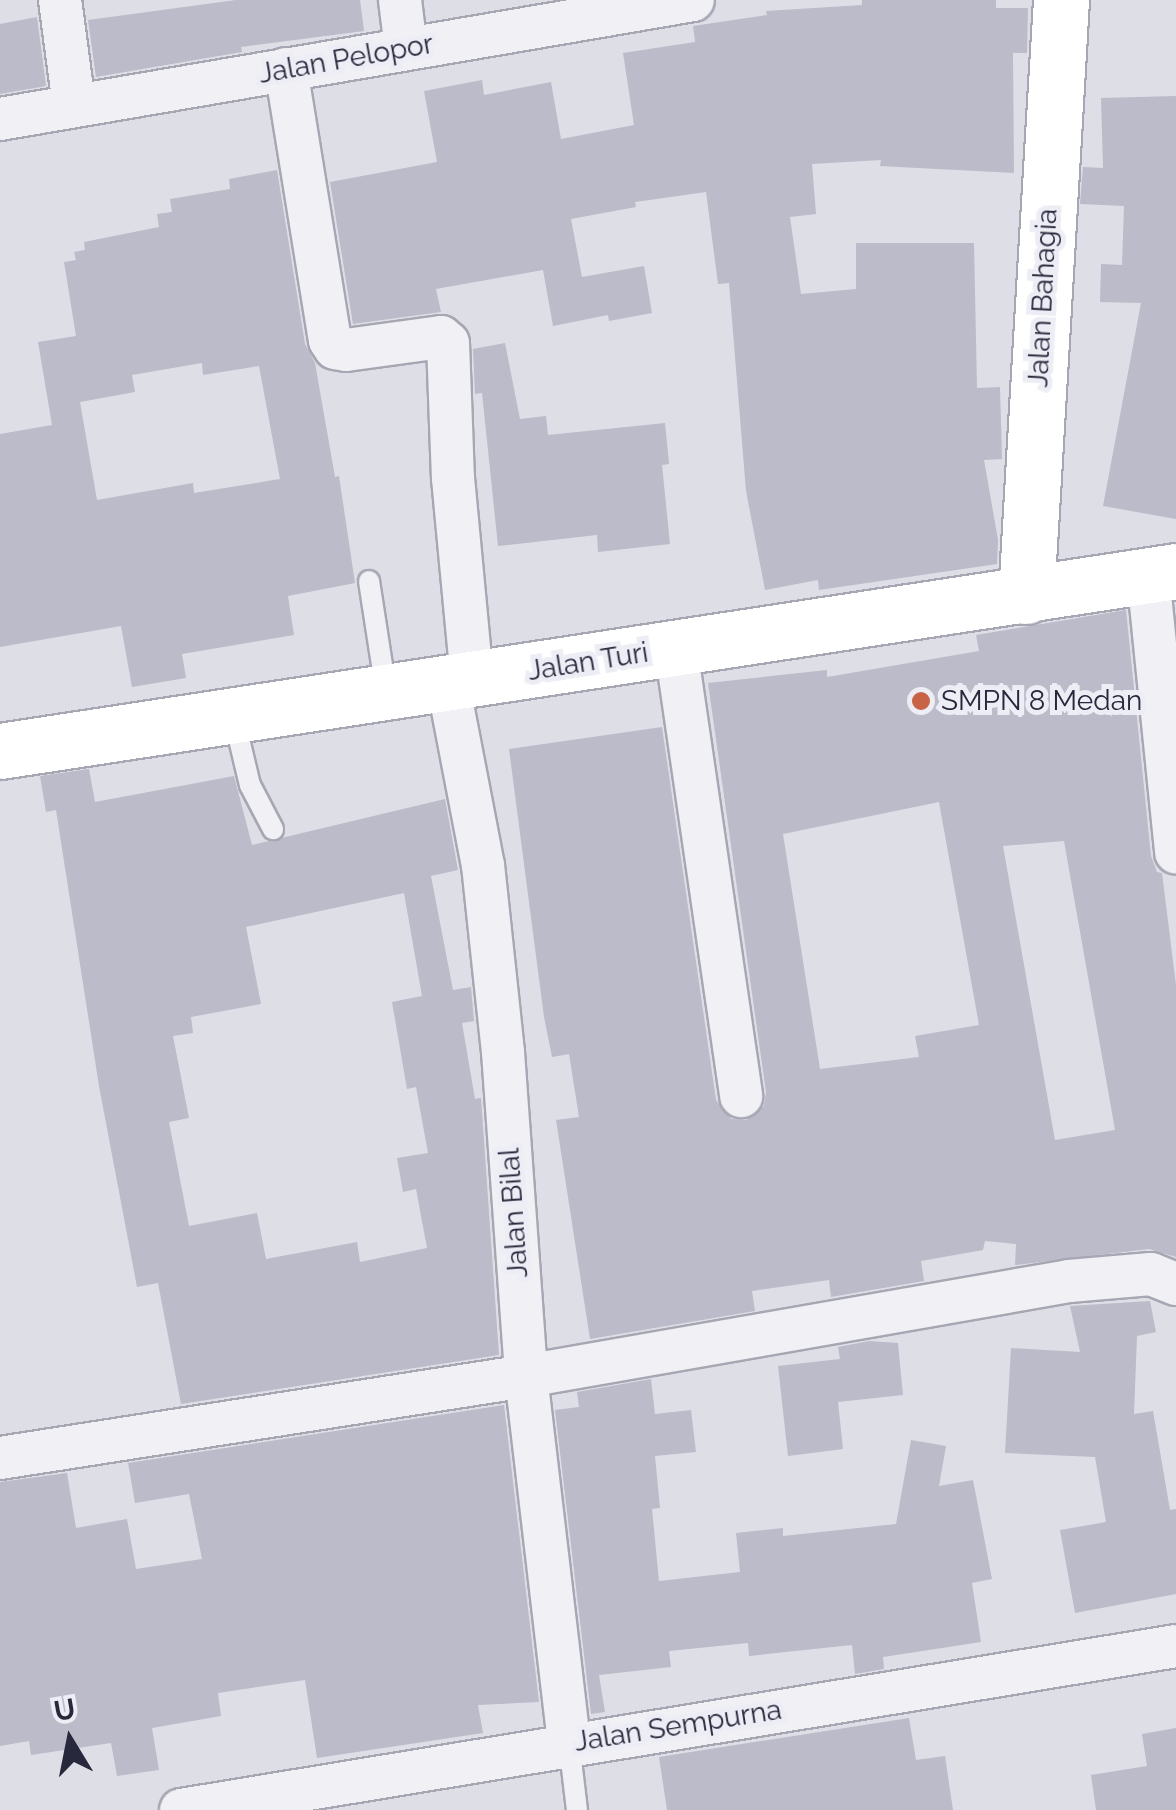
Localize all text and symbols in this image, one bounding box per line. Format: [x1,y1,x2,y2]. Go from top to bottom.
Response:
street label: Jalan Pelopor [256,27,436,91]
street label: Jalan Bahagia [1022,208,1064,388]
street label: Jalan Turi [525,636,651,688]
place label: SMPN 8 Medan [941,684,1142,718]
marker: SMPN 8 Medan [910,690,932,712]
street label: Jalan Bilal [493,1147,535,1279]
north arrow [20,1690,120,1790]
text: U [51,1692,78,1728]
street label: Jalan Sempurna [572,1693,784,1759]

